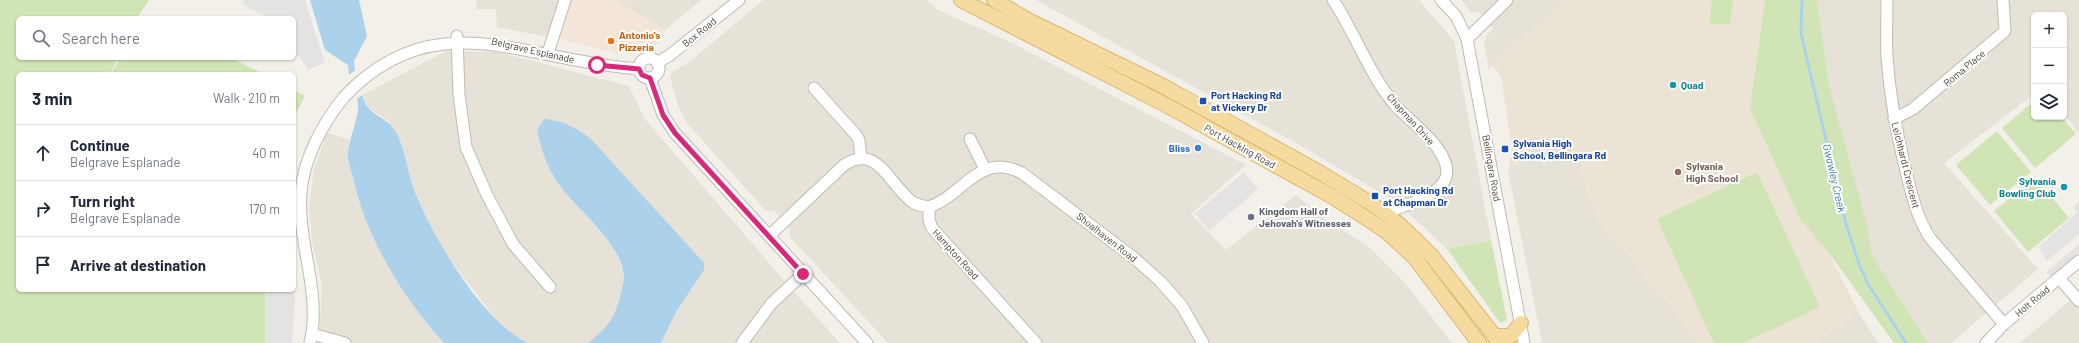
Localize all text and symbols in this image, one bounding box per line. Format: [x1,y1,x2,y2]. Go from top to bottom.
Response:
map controls [2031,12,2067,120]
button: + [2031,12,2067,48]
street label: Box Road [679,15,719,49]
search box [16,16,296,60]
icon: search [30,27,52,49]
text: Search here [62,29,140,47]
place label: Antonio's Pizzeria [619,29,660,53]
street label: Belgrave Esplanade [490,35,576,65]
marker: Antonio's Pizzeria [606,36,616,46]
street label: Roma Place [1941,47,1987,89]
button: − [2031,48,2067,84]
route start [588,56,606,74]
place label: Quad [1681,79,1704,91]
marker: Quad [1668,80,1678,90]
button: layers [2031,84,2067,120]
text: 3 min [32,88,72,108]
place label: Port Hacking Rd at Vickery Dr [1211,89,1282,113]
text: Walk · 210 m [213,90,280,106]
street label: Chapman Drive [1385,91,1437,147]
marker: Port Hacking Rd at Vickery Dr [1198,96,1208,106]
street label: Port Hacking Road [1202,121,1278,171]
street label: Leichhardt Crescent [1889,121,1923,210]
street label: Bellingara Road [1480,134,1504,202]
text: Continue [70,136,130,154]
place label: Sylvania High School, Bellingara Rd [1513,137,1607,161]
icon: ahead [32,142,54,164]
place label: Bliss [1169,142,1190,154]
marker: Bliss [1193,143,1203,153]
water label: Gwawley Creek [1821,143,1849,214]
marker: Sylvania High School, Bellingara Rd [1500,144,1510,154]
text: 40 m [252,145,280,161]
text: Belgrave Esplanade [70,154,180,170]
place label: Sylvania High School [1686,160,1738,184]
marker: Sylvania High School [1673,167,1683,177]
place label: Sylvania Bowling Club [1999,175,2056,199]
marker: Sylvania Bowling Club [2059,182,2069,192]
place label: Port Hacking Rd at Chapman Dr [1383,184,1454,208]
marker: Port Hacking Rd at Chapman Dr [1370,191,1380,201]
text: Turn right [70,192,135,210]
icon: right [32,198,54,220]
text: 170 m [249,201,280,217]
place label: Kingdom Hall of Jehovah's Witnesses [1259,205,1351,229]
text: Belgrave Esplanade [70,210,180,226]
street label: Shoalhaven Road [1074,210,1140,264]
marker: Kingdom Hall of Jehovah's Witnesses [1246,212,1256,222]
street label: Hampton Road [930,226,982,282]
icon: arrive [32,254,54,276]
text: Arrive at destination [70,256,206,274]
route end [794,265,812,283]
street label: Holt Road [2012,283,2052,319]

